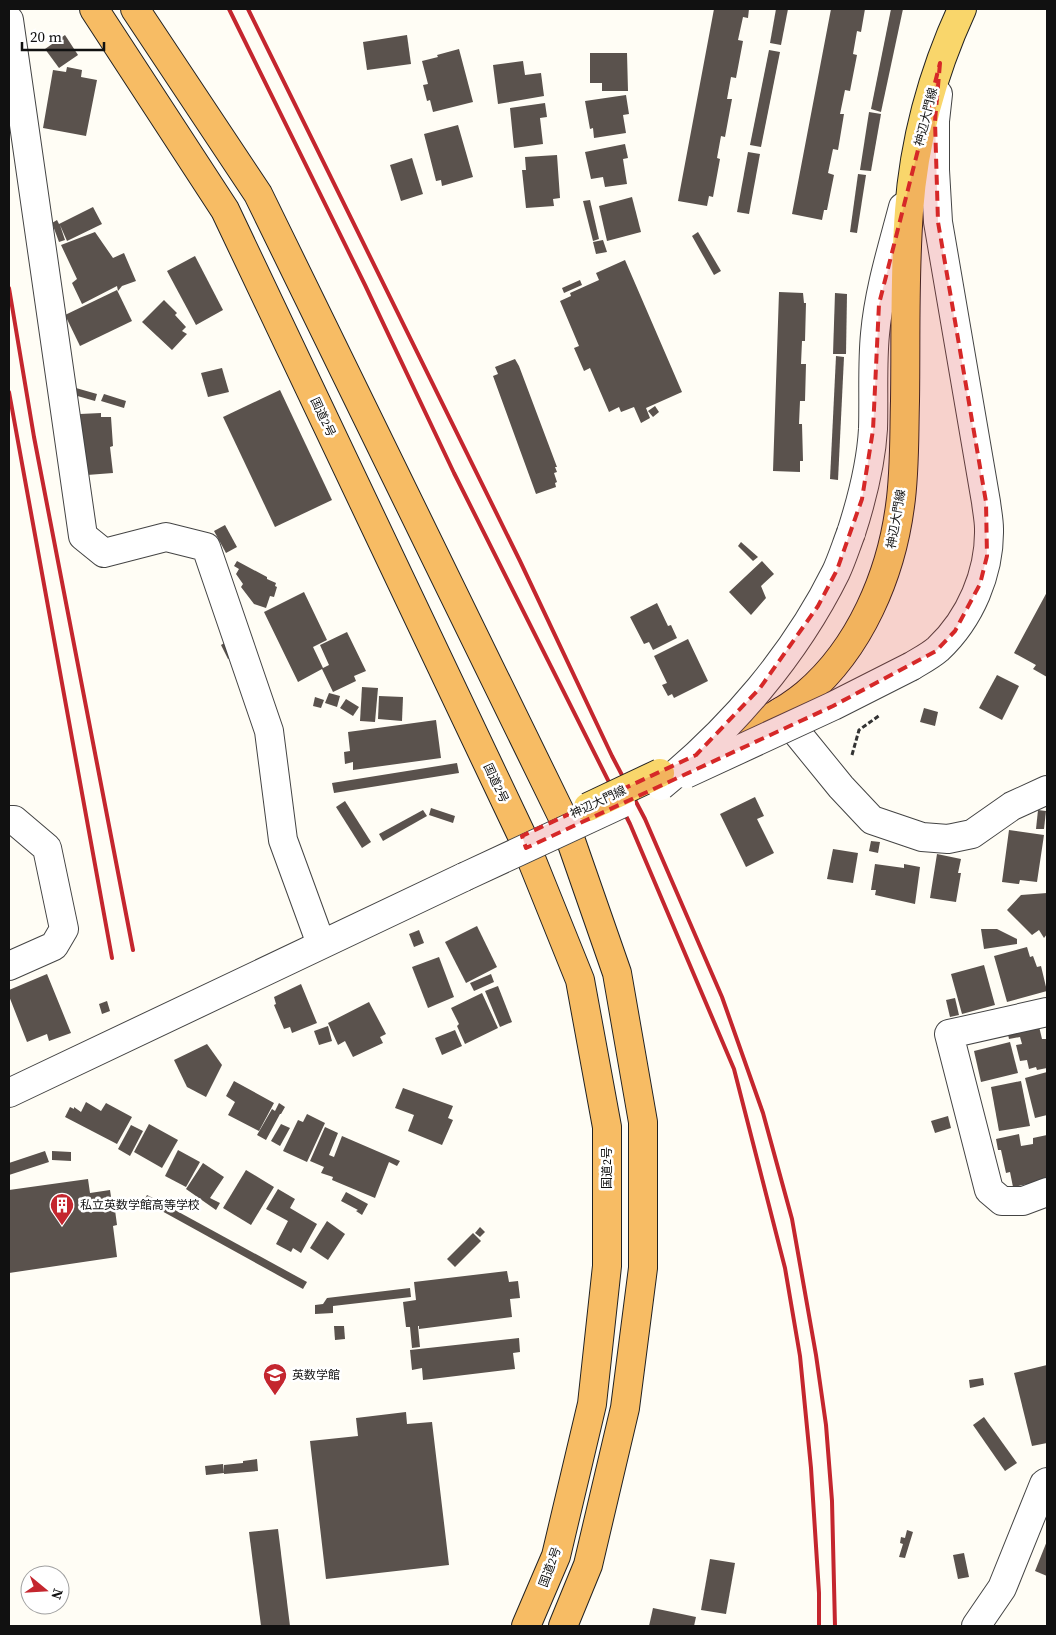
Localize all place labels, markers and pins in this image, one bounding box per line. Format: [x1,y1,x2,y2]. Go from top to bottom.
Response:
building icon: 私立英数学館高等学校 [49,1192,75,1226]
place label: 私立英数学館高等学校 [80,1197,200,1213]
school or university icon: 英数学館 [262,1362,288,1396]
place label: 英数学館 [292,1367,340,1383]

